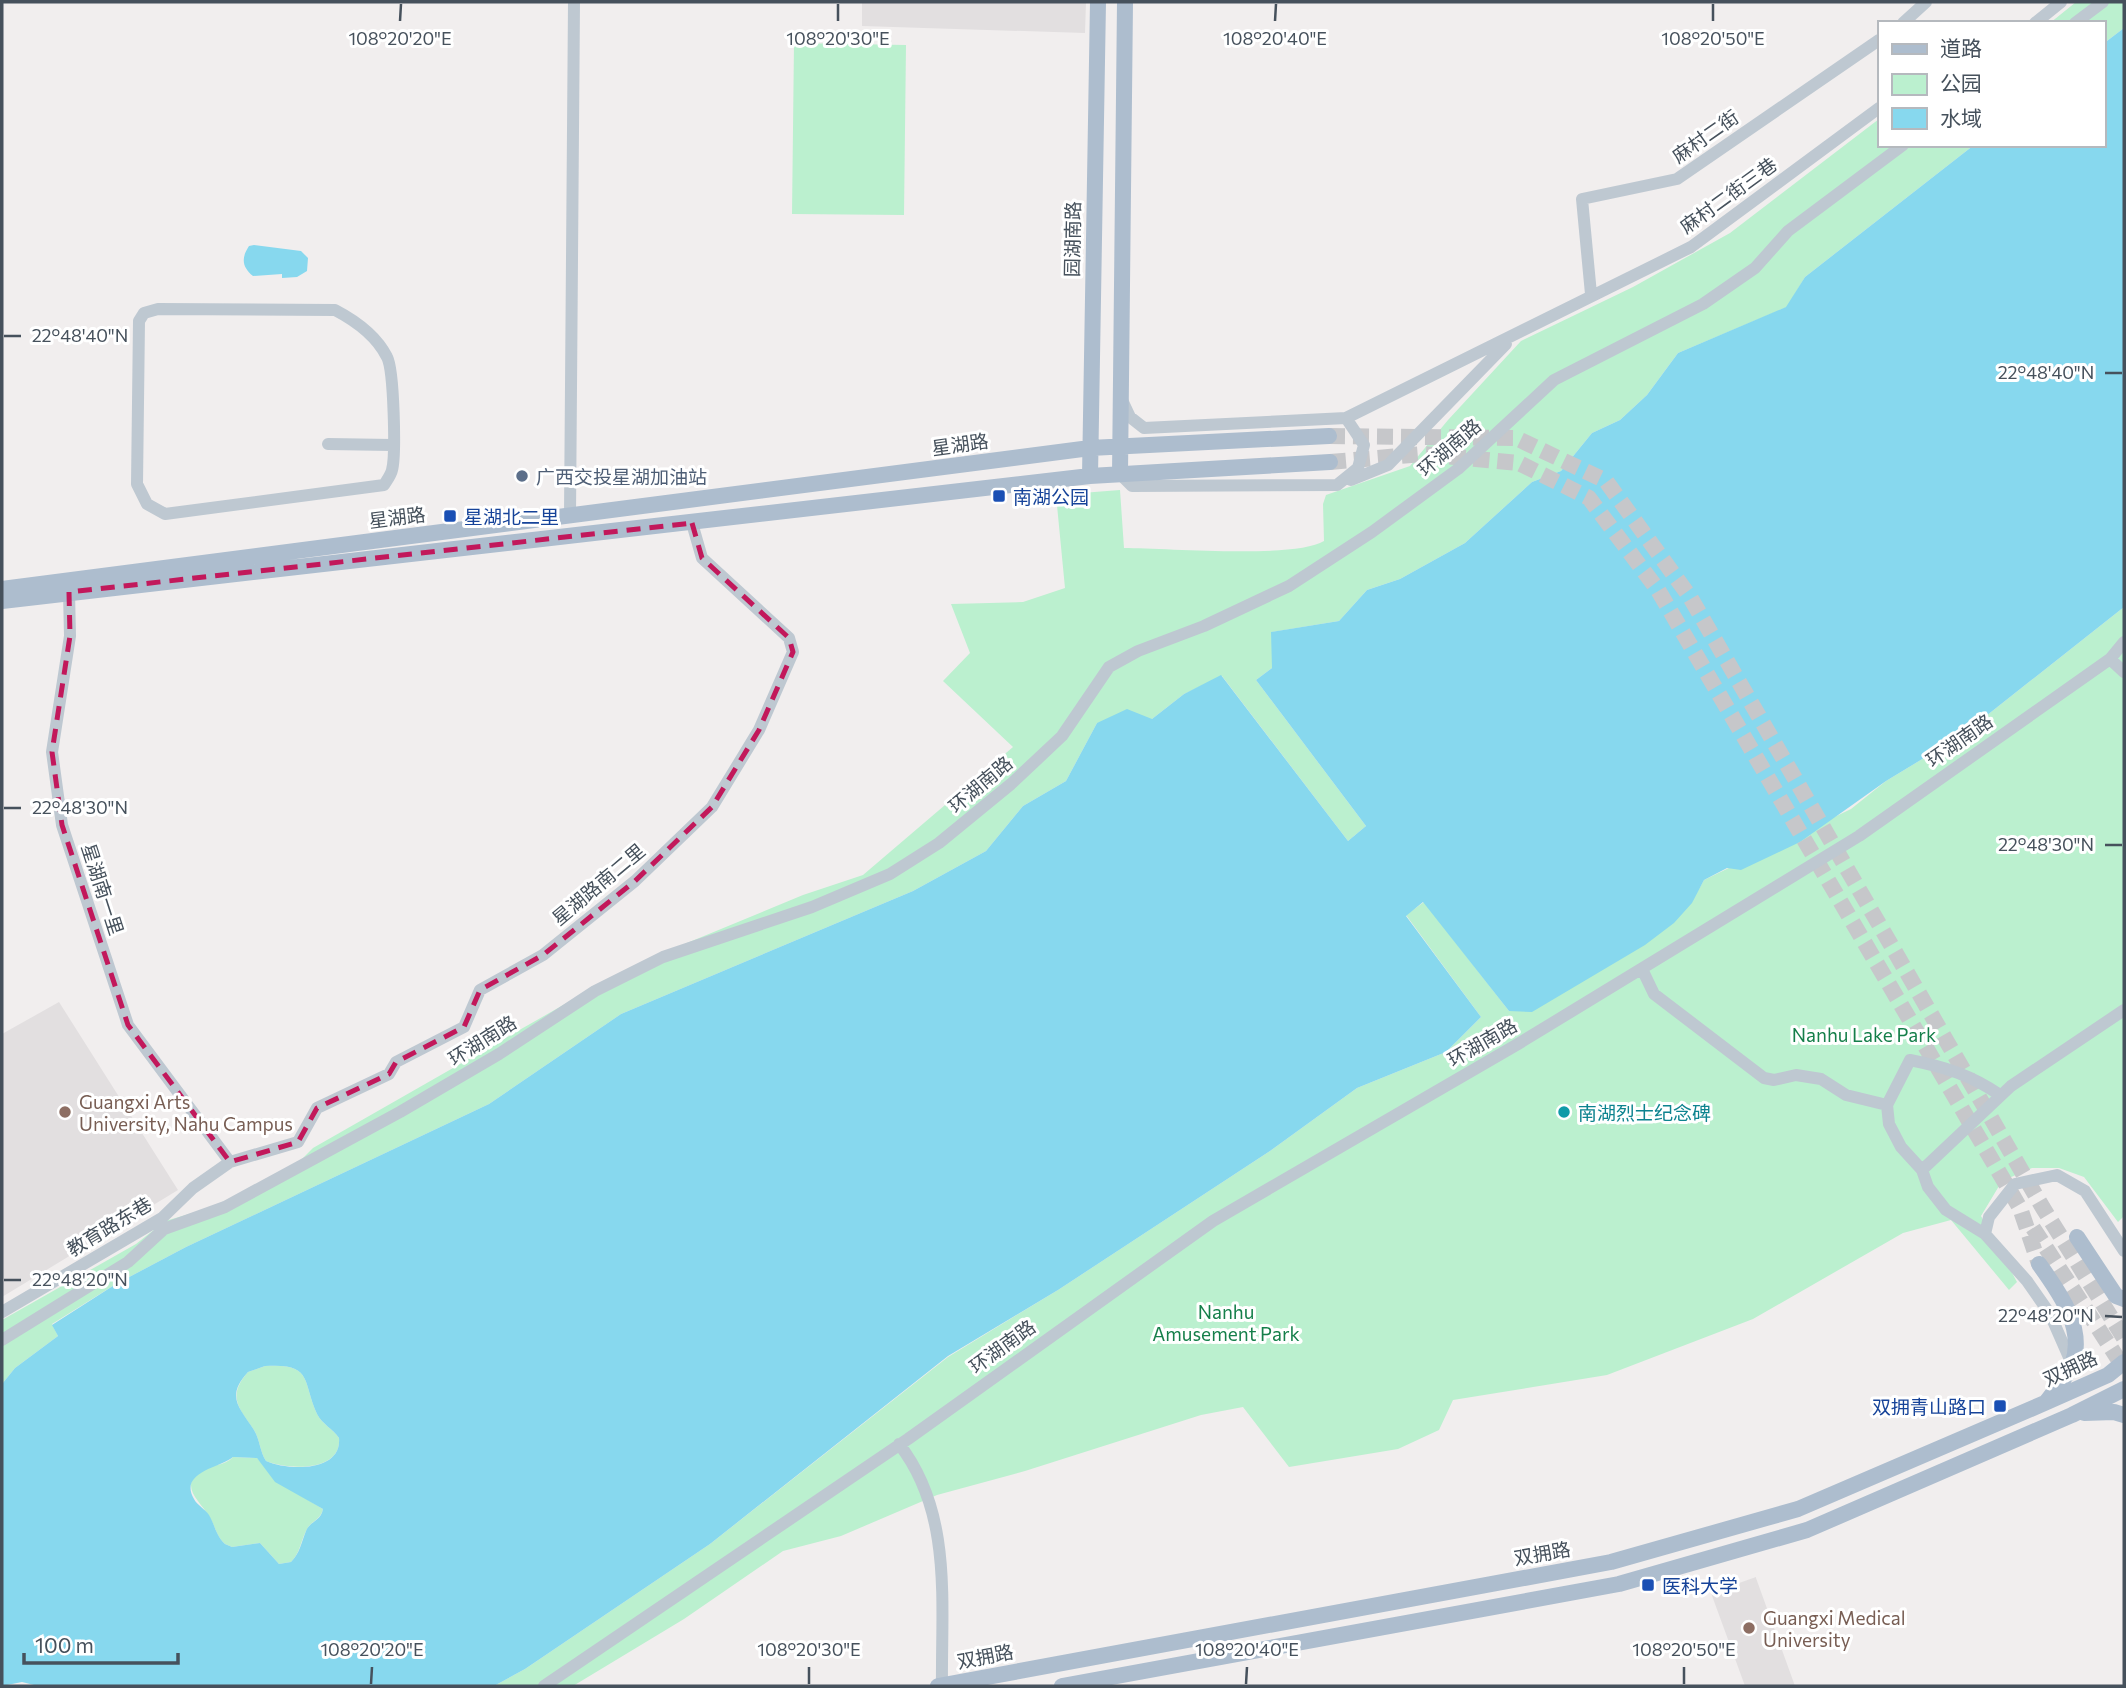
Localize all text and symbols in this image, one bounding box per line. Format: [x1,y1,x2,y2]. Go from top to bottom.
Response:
legend [1878,21,2105,147]
text: 108°20'20"E [348,27,452,49]
text: 108°20'30"E [786,27,890,49]
text: 108°20'40"E [1223,27,1327,49]
text: 108°20'50"E [1661,27,1765,49]
text: 道路 [1940,35,1982,60]
text: 公园 [1940,70,1982,95]
street label: 麻村二街 [1667,105,1743,167]
text: 水域 [1940,105,1982,130]
street label: 麻村二街三巷 [1675,152,1781,238]
street label: 园湖南路 [1060,201,1084,277]
text: 22°48'40"N [32,324,128,346]
text: 22°48'40"N [1998,361,2094,383]
street label: 环湖南路 [1413,413,1485,481]
street label: 星湖路 [930,429,990,459]
place label: 广西交投星湖加油站 [536,465,707,488]
marker: 广西交投星湖加油站 [514,468,530,484]
place label: 南湖公园 [1013,485,1089,508]
marker: 南湖公园 [991,488,1007,504]
street label: 星湖路 [367,502,427,532]
place label: 星湖北二里 [464,505,559,528]
marker: 星湖北二里 [442,508,458,524]
street label: 环湖南路 [1921,709,1997,771]
street label: 环湖南路 [943,751,1017,817]
text: 22°48'30"N [32,796,128,818]
text: 22°48'30"N [1998,833,2094,855]
street label: 星湖路南二里 [547,839,649,929]
street label: 星湖南一里 [77,840,129,938]
street label: 环湖南路 [444,1010,520,1070]
street label: 环湖南路 [1443,1013,1521,1071]
park label: Nanhu Lake Park [1792,1023,1936,1046]
place label: Guangxi Arts University, Nahu Campus [79,1090,293,1135]
place label: 南湖烈士纪念碑 [1578,1101,1711,1124]
marker: Guangxi Arts University, Nahu Campus [57,1104,73,1120]
marker: 南湖烈士纪念碑 [1556,1104,1572,1120]
street label: 教育路东巷 [62,1192,156,1260]
text: 22°48'20"N [32,1268,128,1290]
park label: Nanhu Amusement Park [1152,1300,1300,1345]
text: 22°48'20"N [1998,1304,2094,1326]
street label: 环湖南路 [964,1314,1040,1378]
street label: 双拥路 [2039,1346,2101,1390]
place label: 双拥青山路口 [1872,1395,1986,1418]
marker: 双拥青山路口 [1992,1398,2008,1414]
street label: 双拥路 [1512,1537,1572,1569]
place label: 医科大学 [1662,1574,1738,1597]
marker: 医科大学 [1640,1577,1656,1593]
place label: Guangxi Medical University [1763,1606,1905,1651]
marker: Guangxi Medical University [1741,1620,1757,1636]
scale bar [24,1622,178,1666]
text: 100 m [35,1632,94,1657]
text: 108°20'20"E [320,1638,424,1660]
text: 108°20'30"E [757,1638,861,1660]
text: 108°20'40"E [1195,1638,1299,1660]
text: 108°20'50"E [1632,1638,1736,1660]
street label: 双拥路 [955,1639,1015,1673]

